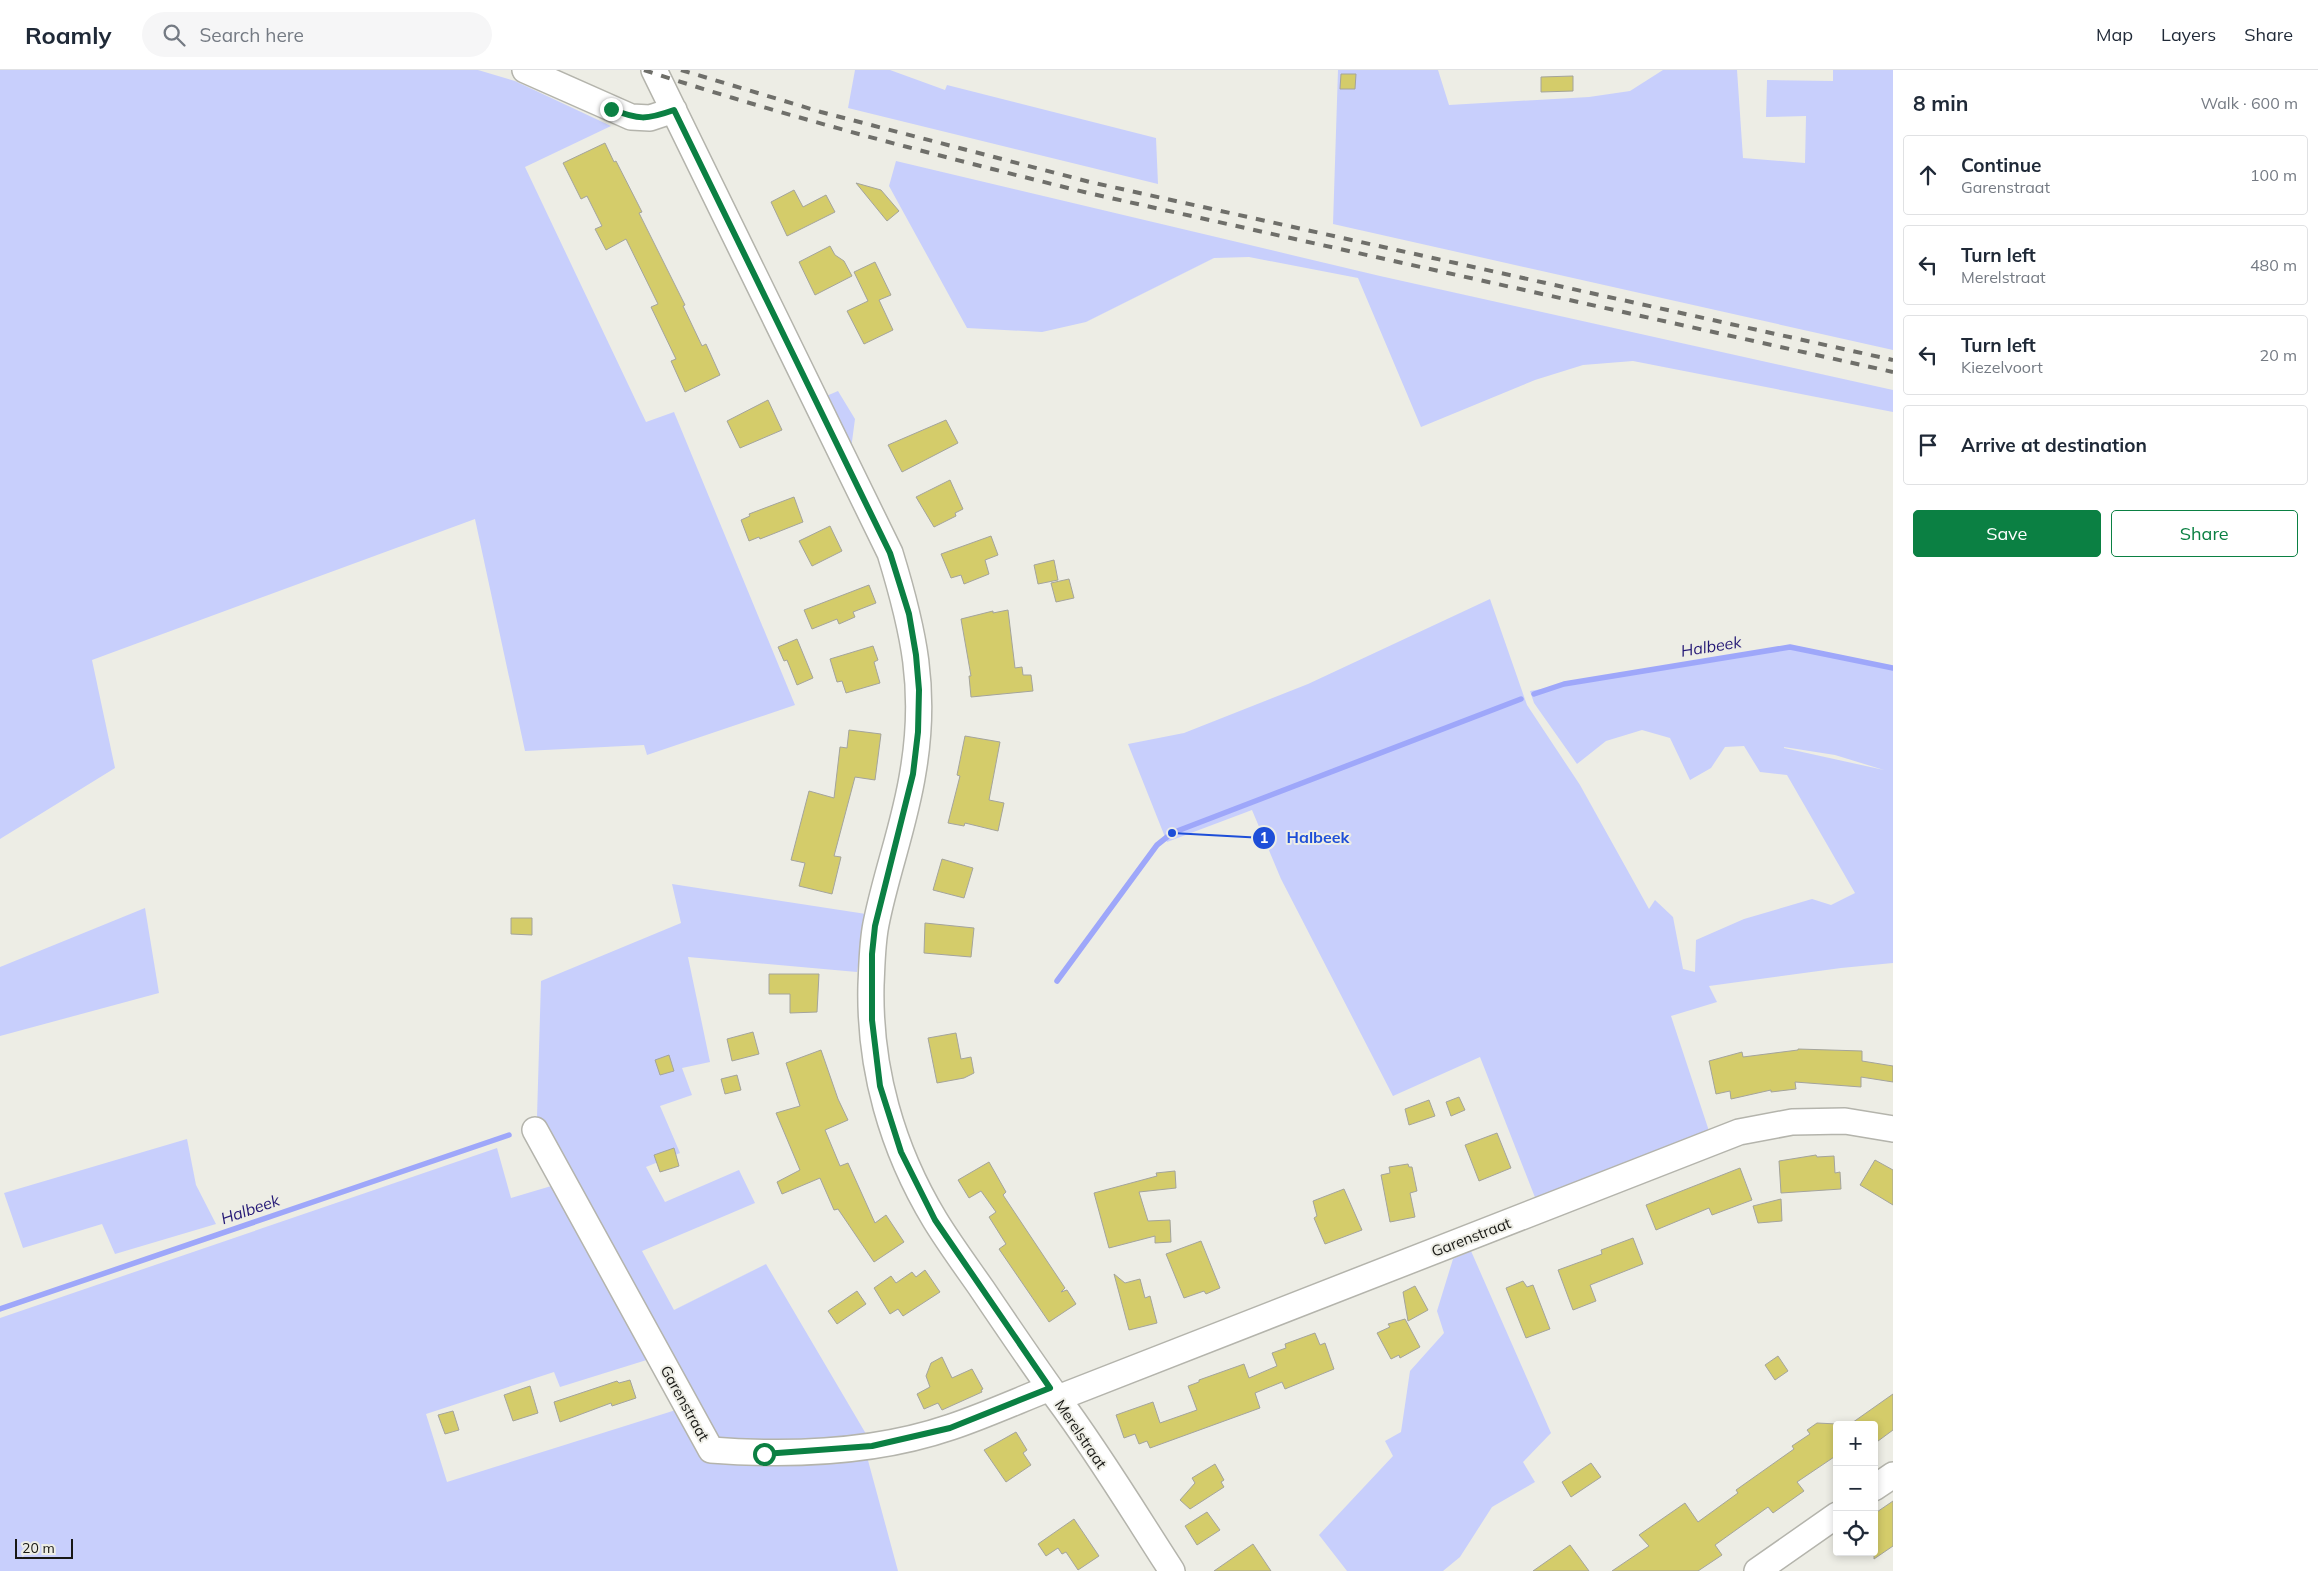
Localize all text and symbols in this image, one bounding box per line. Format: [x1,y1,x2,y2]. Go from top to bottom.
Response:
search box [142,12,492,57]
text: Roamly [25,20,112,50]
icon: search [160,21,188,49]
text: Search here [200,23,304,47]
text: Map [2096,23,2133,46]
text: Layers [2161,23,2216,46]
text: Share [2244,23,2293,46]
text: 8 min [1913,90,1968,116]
text: Walk · 600 m [2200,93,2298,113]
route end [600,98,623,121]
text: Continue [1961,153,2041,177]
icon: ahead [1914,161,1942,189]
text: 100 m [2250,165,2297,185]
text: Garenstraat [1961,177,2050,197]
text: Turn left [1961,243,2036,267]
icon: left [1914,251,1942,279]
text: 480 m [2250,255,2297,275]
text: Merelstraat [1961,267,2046,287]
text: Turn left [1961,333,2036,357]
icon: left [1914,341,1942,369]
text: 20 m [2260,345,2297,365]
text: Kiezelvoort [1961,357,2043,377]
icon: arrive [1914,431,1942,459]
text: Arrive at destination [1961,433,2147,457]
button: Save [1913,510,2101,557]
button: Share [2111,510,2298,557]
water label: Halbeek [1679,631,1743,661]
callout: Halbeek [1252,822,1359,853]
text: Halbeek [1287,827,1351,847]
text: 1 [1259,828,1269,847]
water label: Halbeek [218,1189,283,1228]
street label: Garenstraat [1429,1213,1513,1261]
street label: Garenstraat [656,1362,714,1444]
street label: Merelstraat [1051,1396,1111,1472]
map controls [1833,1421,1878,1556]
button: + [1833,1421,1878,1466]
route start [753,1443,776,1466]
button: − [1833,1466,1878,1511]
button: locate [1833,1511,1878,1556]
scale bar [15,1536,72,1559]
text: 20 m [22,1539,55,1557]

